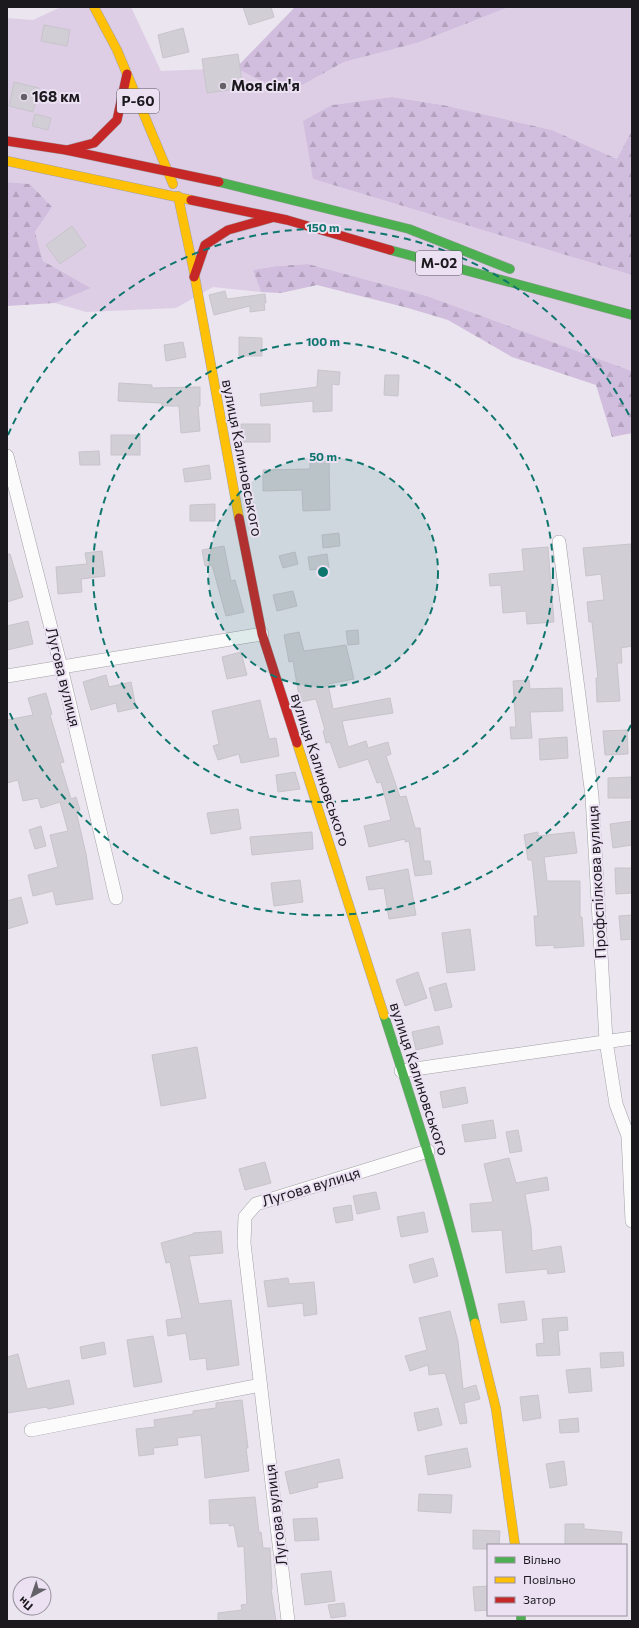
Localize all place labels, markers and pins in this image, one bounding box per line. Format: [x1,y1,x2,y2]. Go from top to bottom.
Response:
place label: Моя сім'я [231,76,300,94]
marker: Моя сім'я [218,81,228,91]
place label: 168 км [32,87,80,105]
marker: 168 км [19,92,29,102]
centre of rings [316,565,330,579]

